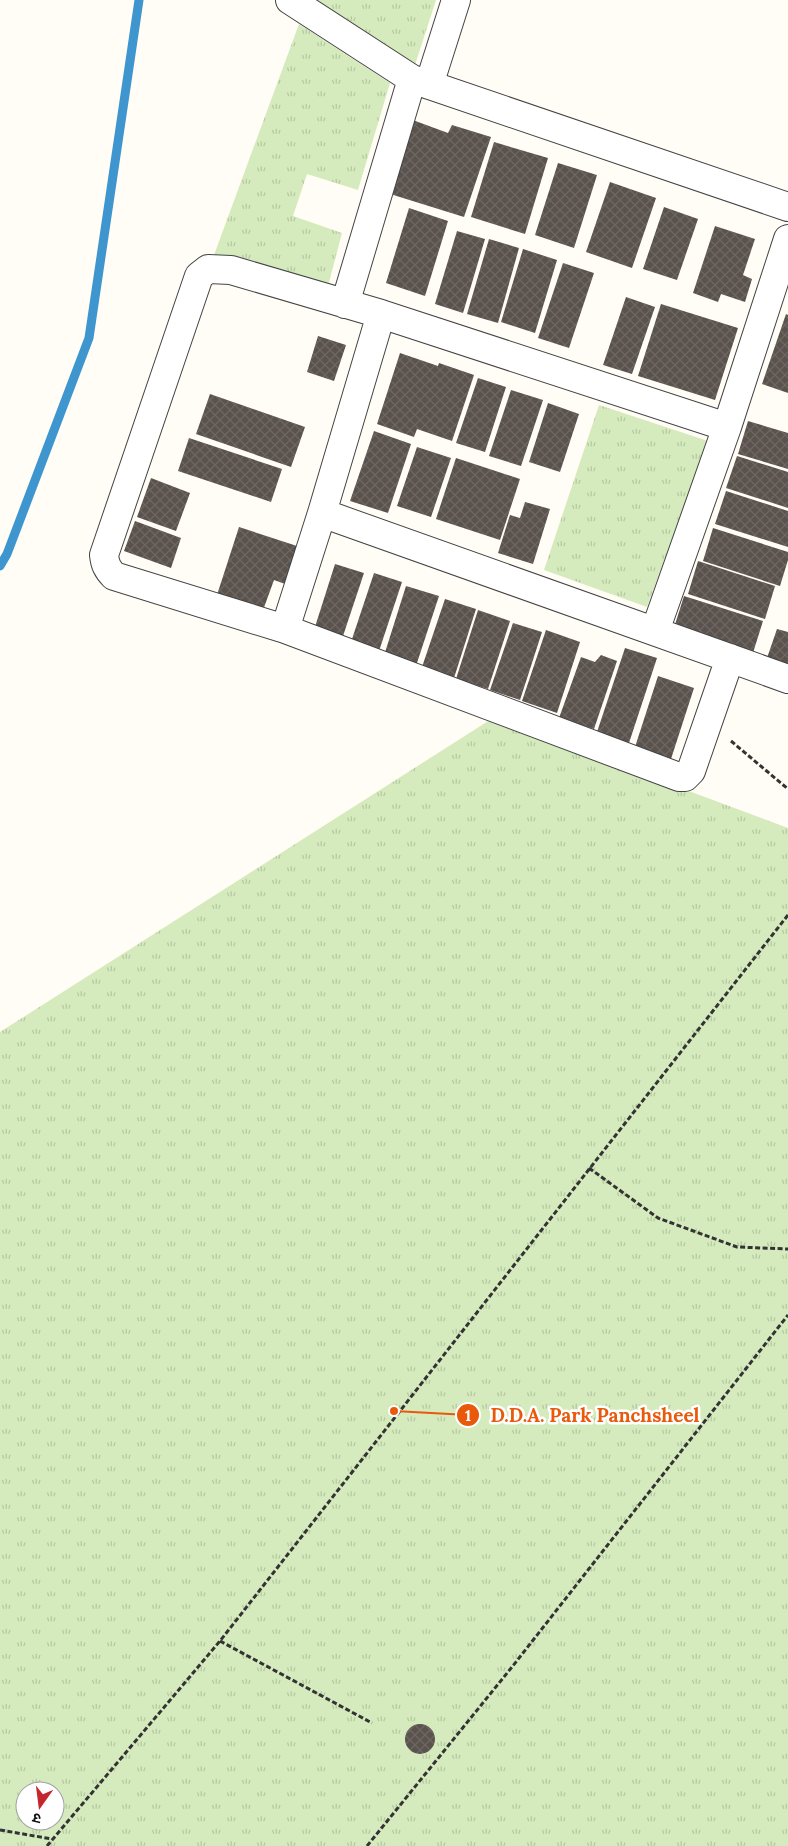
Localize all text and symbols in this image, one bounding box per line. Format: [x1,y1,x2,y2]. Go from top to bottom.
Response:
callout: D.D.A. Park Panchsheel [455,1398,709,1432]
text: D.D.A. Park Panchsheel [490,1403,700,1427]
text: 1 [465,1406,471,1425]
north arrow [15,1781,65,1831]
text: उ [30,1809,43,1828]

